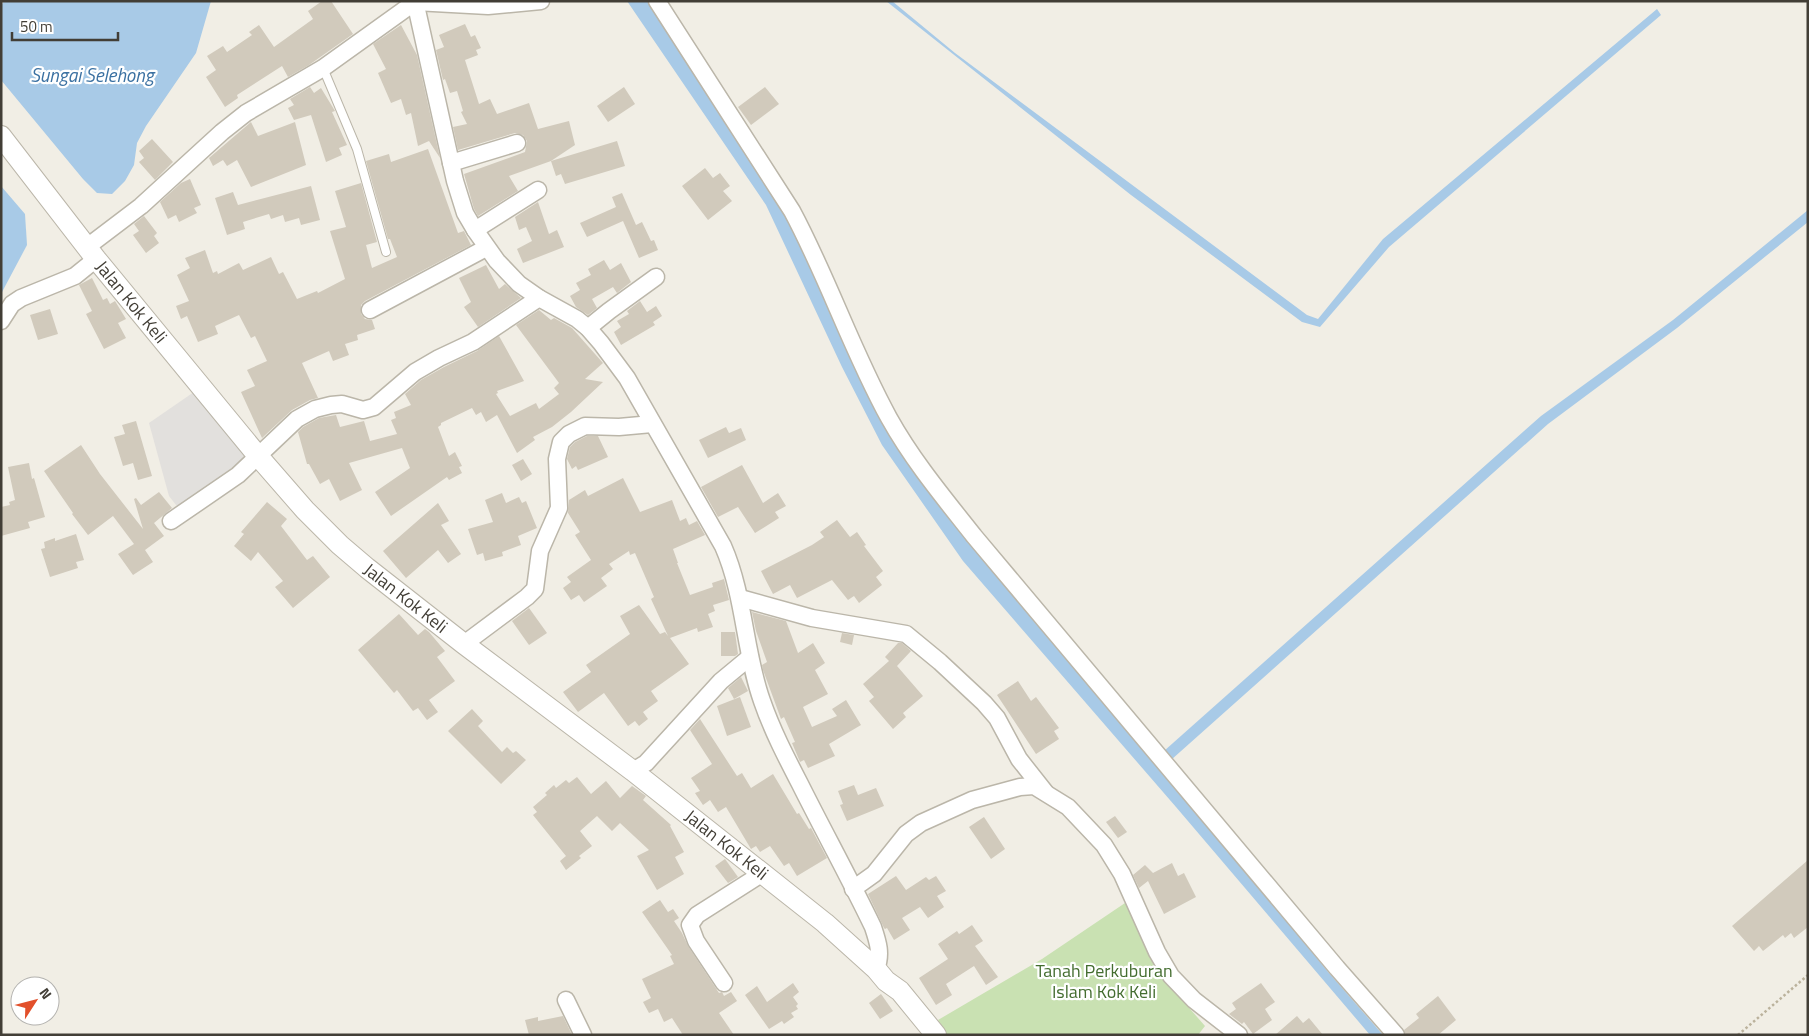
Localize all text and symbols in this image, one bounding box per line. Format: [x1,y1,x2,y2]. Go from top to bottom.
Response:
scale bar [12,10,119,42]
text: 50 m [20,15,53,38]
water label: Sungai Selehong [30,60,156,89]
street label: Jalan Kok Keli [89,254,174,349]
street label: Jalan Kok Keli [358,556,454,639]
street label: Jalan Kok Keli [679,803,775,886]
park label: Tanah Perkuburan Islam Kok Keli [1035,957,1173,1005]
north arrow [10,976,60,1026]
text: N [35,983,57,1003]

